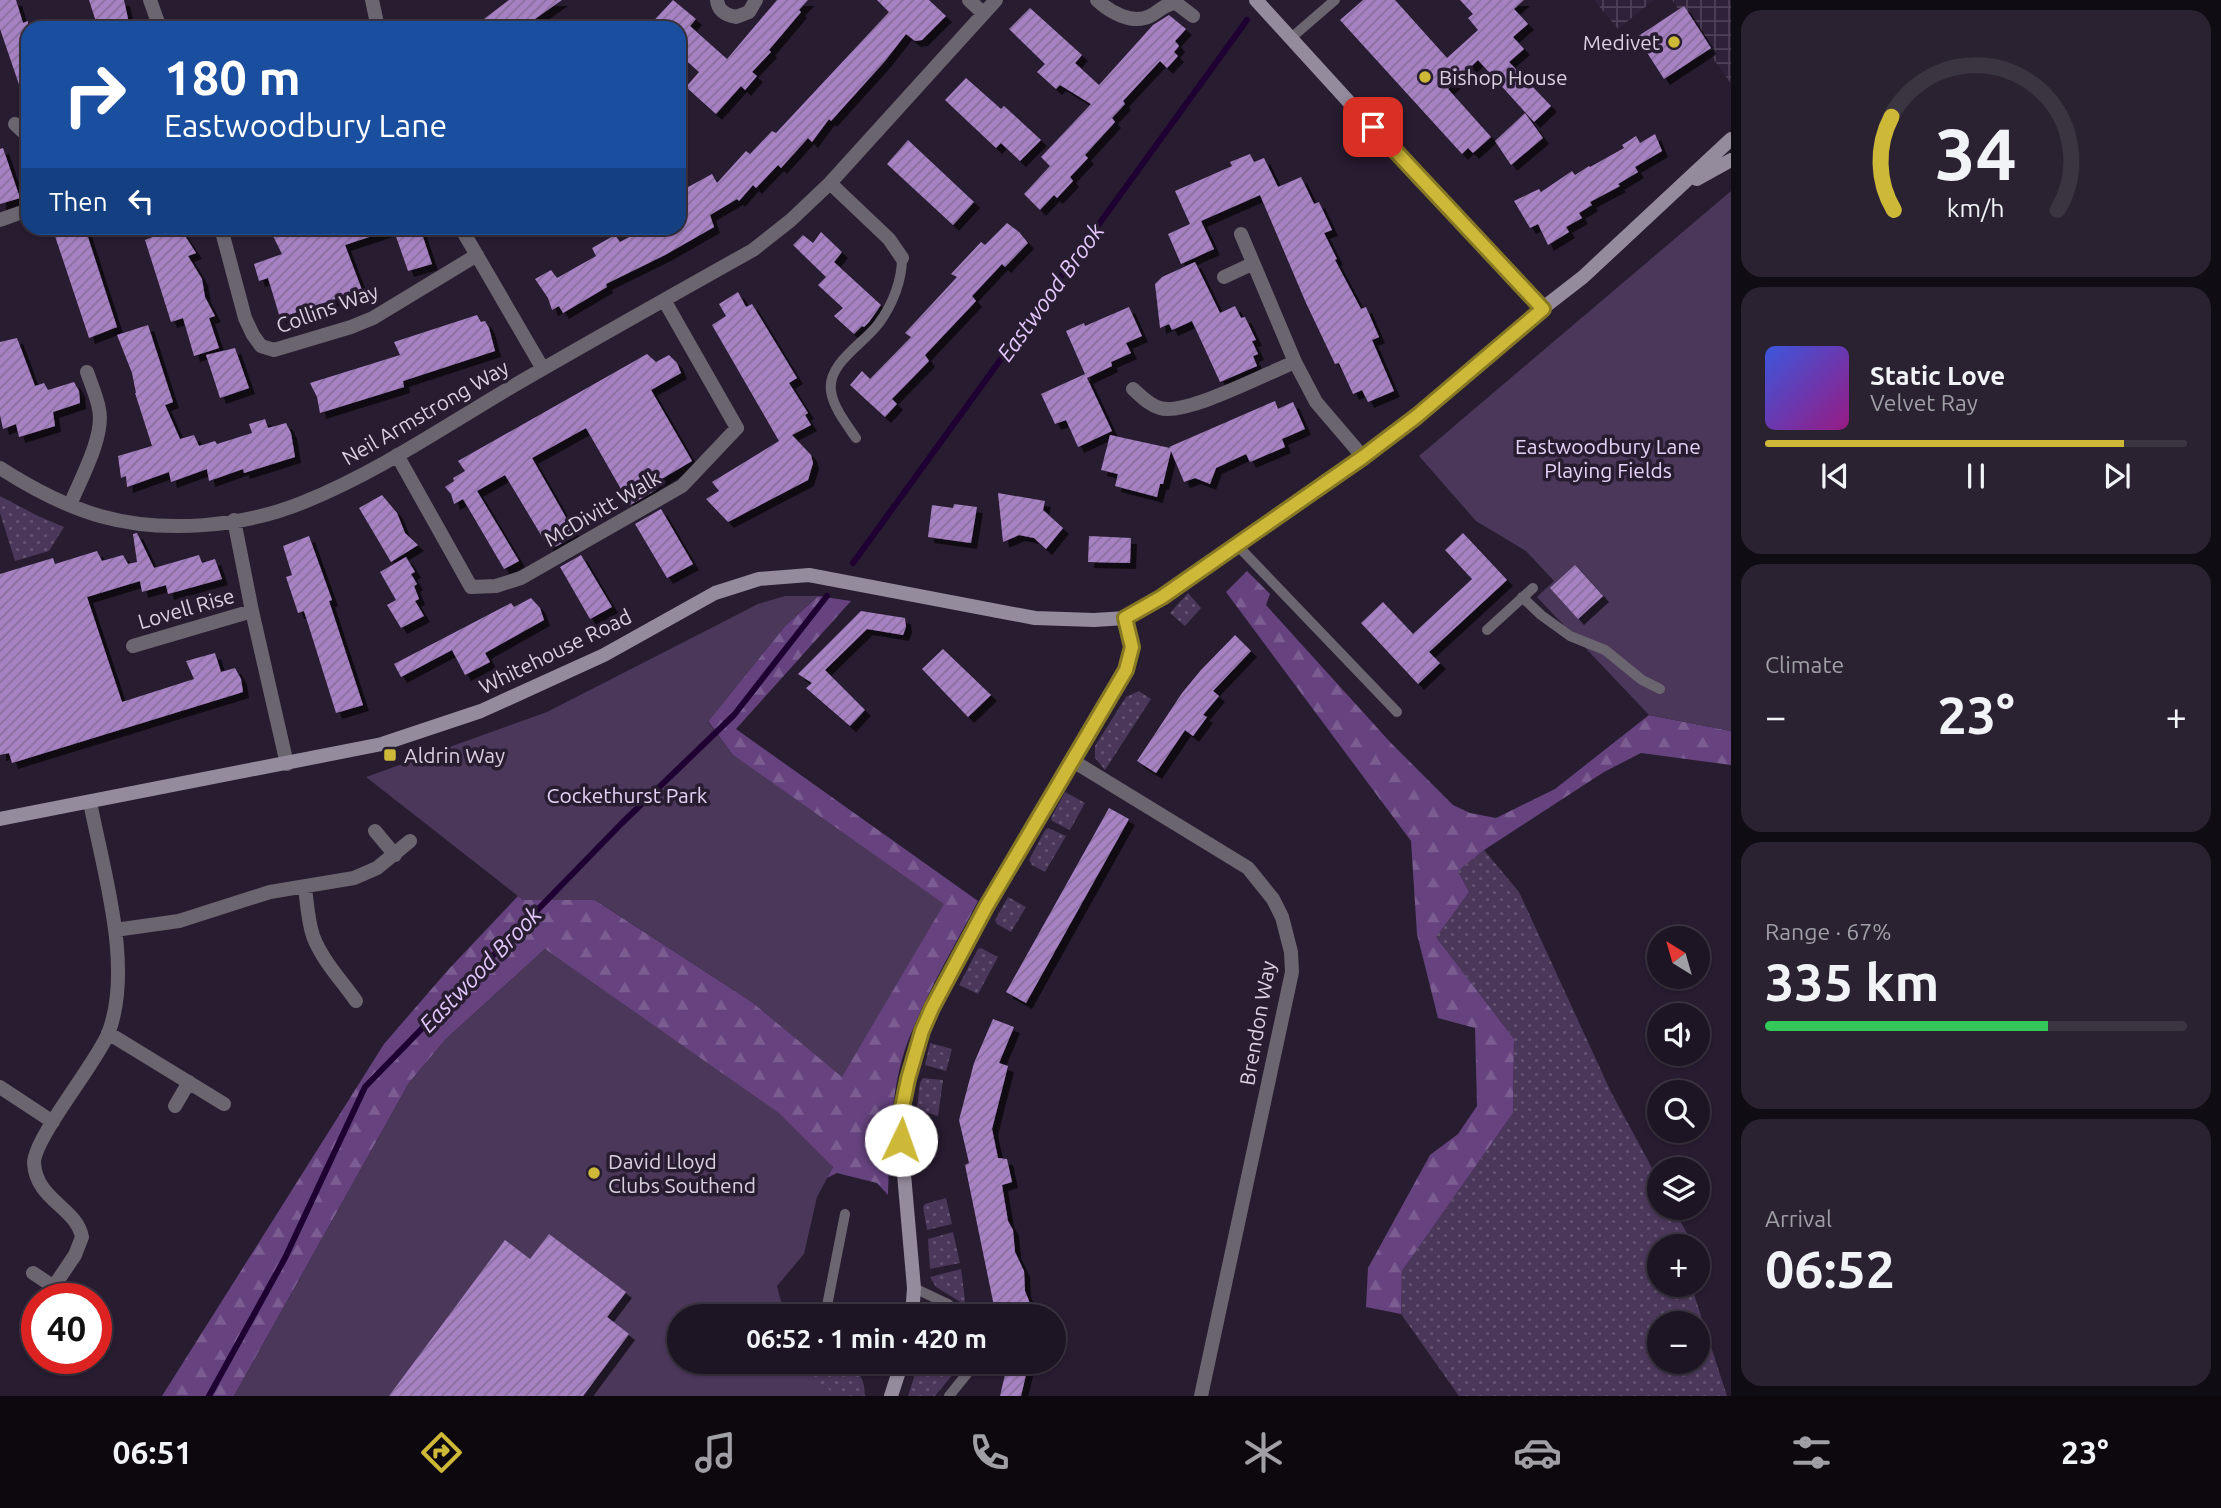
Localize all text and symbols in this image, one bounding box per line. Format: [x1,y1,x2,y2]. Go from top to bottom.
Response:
place label: Medivet [1583,30,1660,54]
marker: Medivet [1666,34,1682,50]
icon: right [49,49,140,140]
text: 180 m [164,49,301,104]
place label: Bishop House [1439,65,1568,89]
marker: Bishop House [1417,69,1433,85]
pin [1343,97,1403,157]
text: Eastwoodbury Lane [164,107,447,143]
icon: arrive [1354,108,1392,146]
text: 34 [1935,112,2017,194]
icon: left [122,182,160,220]
text: Then [49,187,108,216]
text: km/h [1947,193,2005,221]
water label: Eastwood Brook [992,218,1108,366]
street label: Collins Way [273,278,381,338]
street label: Neil Armstrong Way [338,355,512,469]
text: Static Love [1870,361,2005,390]
text: Velvet Ray [1870,390,1978,415]
park label: Eastwoodbury Lane Playing Fields [1515,434,1701,482]
icon: previous [1816,457,1854,495]
icon: pause [1957,457,1995,495]
icon: next [2098,457,2136,495]
street label: McDivitt Walk [539,465,665,551]
street label: Lovell Rise [135,583,237,633]
street label: Whitehouse Road [475,604,635,698]
text: Climate [1765,652,1844,677]
text: 23° [1937,686,2015,744]
text: − [1765,695,1786,737]
text: + [2166,695,2187,737]
place label: Aldrin Way [404,743,505,767]
marker: Aldrin Way [382,747,398,763]
park label: Cockethurst Park [547,783,708,807]
water label: Eastwood Brook [414,901,546,1037]
text: Range · 67% [1765,919,1892,944]
north arrow [1647,926,1710,989]
map controls [1647,926,1710,1374]
text: 335 km [1765,953,1939,1011]
street label: Brendon Way [1234,959,1280,1087]
button: sound [1647,1003,1710,1066]
button: search [1647,1080,1710,1143]
position arrow [864,1103,938,1177]
place label: David Lloyd Clubs Southend [608,1149,756,1197]
button: layers [1647,1157,1710,1220]
marker: David Lloyd Clubs Southend [586,1165,602,1181]
text: Arrival [1765,1206,1832,1231]
button: + [1647,1234,1710,1297]
text: 06:52 [1765,1240,1895,1298]
speed limit sign: 40 [21,1283,112,1374]
button: − [1647,1311,1710,1374]
text: 06:52 · 1 min · 420 m [746,1324,987,1353]
icon: directions [417,1428,466,1477]
icon: music [691,1428,740,1477]
icon: phone [965,1428,1014,1477]
icon: climate [1239,1428,1288,1477]
icon: car [1513,1428,1562,1477]
icon: filters [1787,1428,1836,1477]
text: 06:51 [112,1434,193,1470]
text: 23° [2061,1434,2109,1470]

